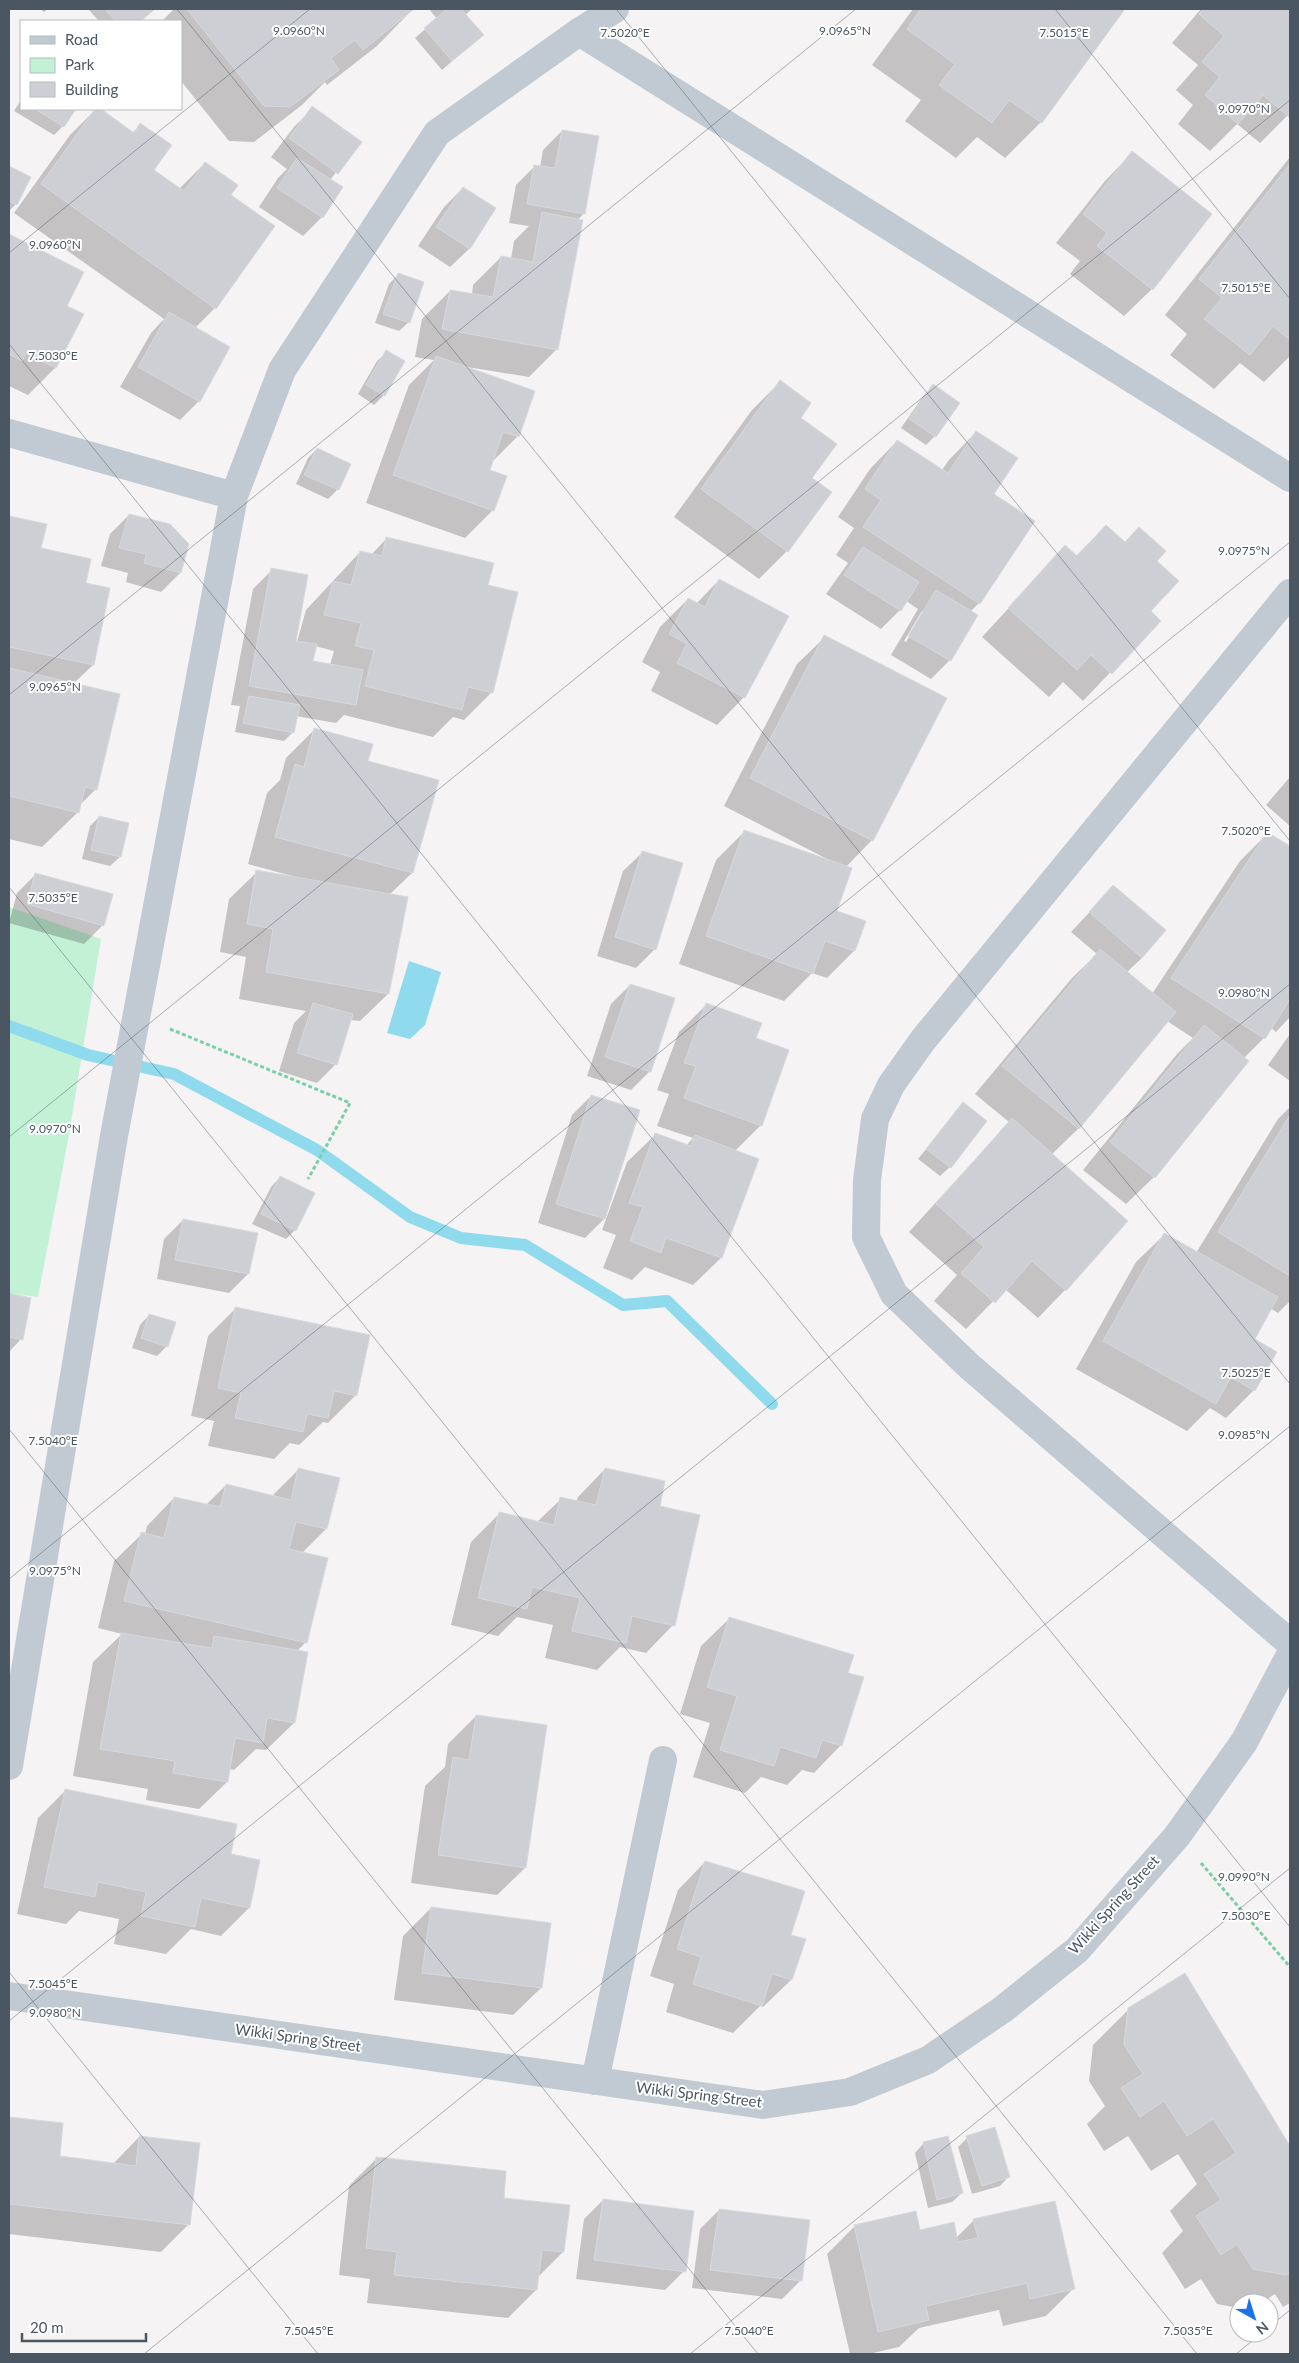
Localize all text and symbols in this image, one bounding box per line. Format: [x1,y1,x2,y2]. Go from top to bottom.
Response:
legend [20,20,182,110]
text: 9.0960°N [273,23,325,38]
text: 9.0965°N [819,23,871,38]
text: 7.5020°E [600,25,650,40]
text: 7.5015°E [1039,25,1089,40]
text: Road [65,30,98,48]
text: Park [65,55,95,73]
text: Building [65,80,118,98]
text: 9.0970°N [1218,101,1270,116]
text: 9.0960°N [29,237,81,252]
text: 7.5015°E [1221,280,1271,295]
text: 7.5030°E [28,348,78,363]
text: 9.0975°N [1218,543,1270,558]
text: 9.0965°N [29,679,81,694]
text: 7.5020°E [1221,823,1271,838]
text: 7.5035°E [28,890,78,905]
text: 9.0980°N [1218,985,1270,1000]
text: 9.0970°N [29,1121,81,1136]
text: 7.5025°E [1221,1365,1271,1380]
text: 9.0985°N [1218,1427,1270,1442]
text: 7.5040°E [28,1433,78,1448]
text: 9.0975°N [29,1563,81,1578]
street label: Wikki Spring Street [1064,1851,1163,1957]
text: 9.0990°N [1218,1869,1270,1884]
text: 7.5030°E [1221,1908,1271,1923]
text: 7.5045°E [28,1976,78,1991]
text: 9.0980°N [29,2005,81,2020]
street label: Wikki Spring Street [234,2019,363,2055]
street label: Wikki Spring Street [635,2077,764,2111]
north arrow [1229,2293,1279,2343]
scale bar [22,2310,146,2342]
text: 20 m [30,2318,64,2336]
text: N [1253,2318,1272,2338]
text: 7.5045°E [284,2323,334,2338]
text: 7.5040°E [724,2323,774,2338]
text: 7.5035°E [1163,2323,1213,2338]

